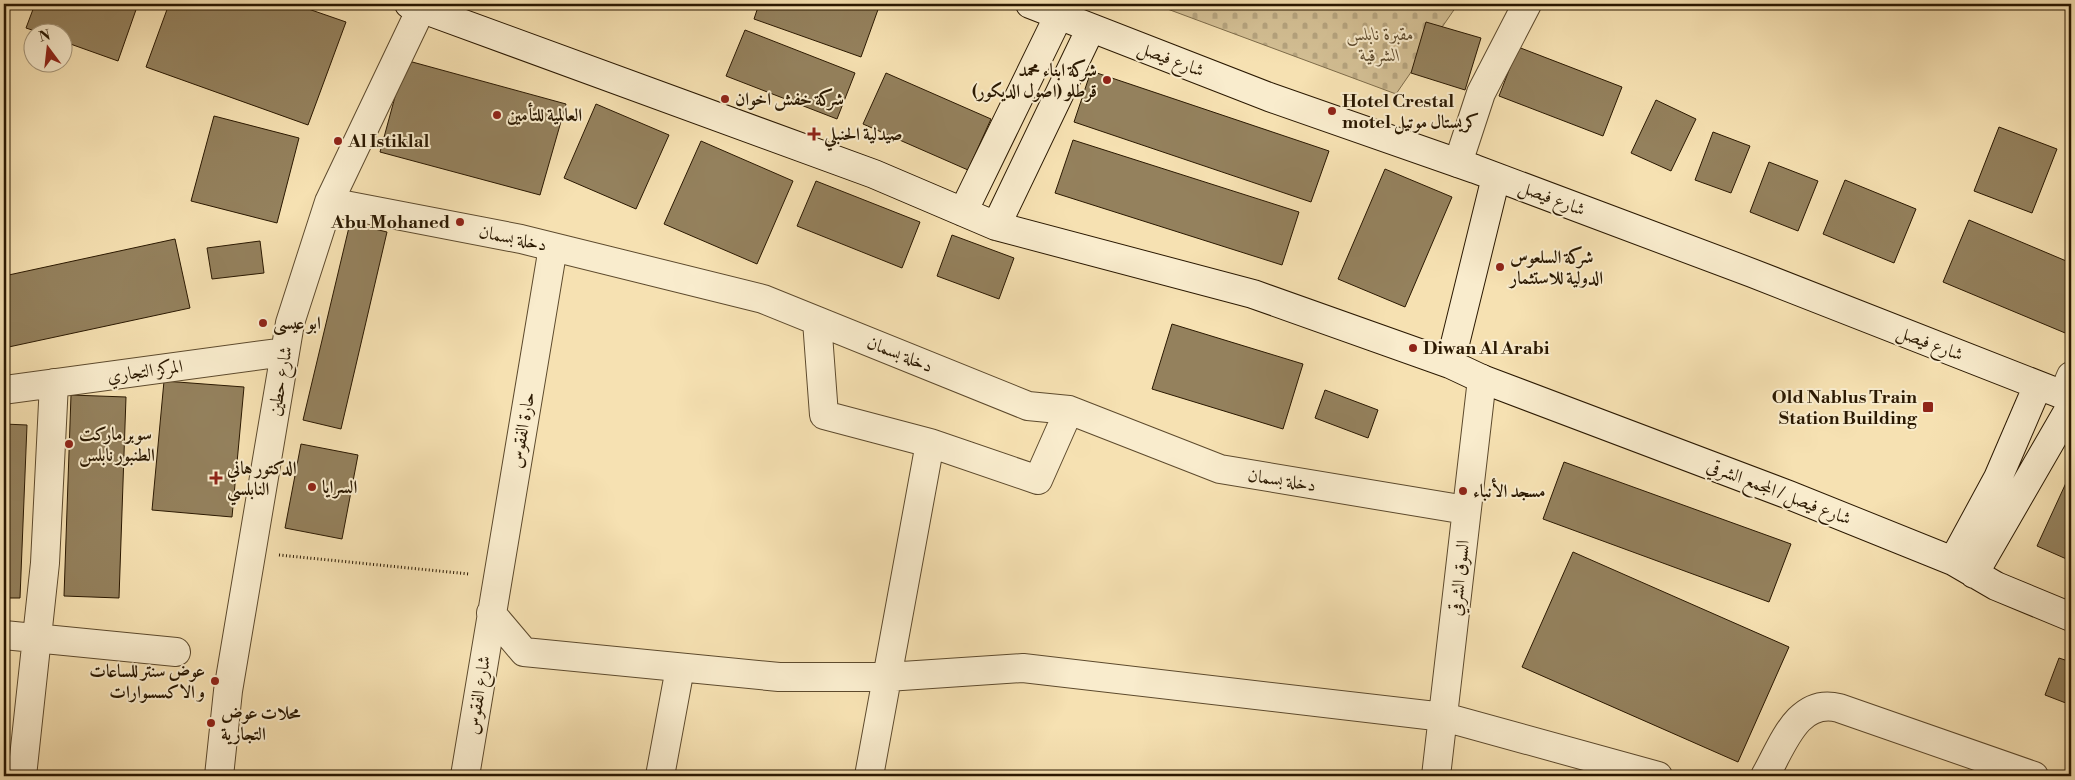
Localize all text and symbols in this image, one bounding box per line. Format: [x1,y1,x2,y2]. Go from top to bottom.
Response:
north arrow [22,22,72,72]
park label: مقبرة نابلس الشرقية [1346,23,1414,67]
text: N [37,26,53,47]
street label: شارع فيصل [1133,36,1207,85]
place label: شركة ابناء محمد قرطلو (اصول الديكور) [972,59,1097,103]
marker: شركة ابناء محمد قرطلو (اصول الديكور) [1101,74,1113,86]
place label: شركة خفش اخوان [735,88,844,111]
place label: Hotel Crestal motel كريستال موتيل [1342,90,1479,135]
marker: شركة خفش اخوان [719,93,731,105]
place label: العالمية للتأمين [507,102,582,127]
marker: Hotel Crestal motel كريستال موتيل [1326,105,1338,117]
marker: العالمية للتأمين [491,109,503,121]
place label: صيدلية الحنبلي [823,123,903,152]
marker: صيدلية الحنبلي [808,128,820,140]
place label: Al Istiklal [347,130,429,153]
marker: Al Istiklal [332,135,344,147]
street label: شارع فيصل [1514,175,1588,224]
place label: Abu Mohaned [330,211,450,234]
marker: Abu Mohaned [454,216,466,228]
street label: دخلة بسمان [477,220,549,257]
place label: شركة السلعوس الدولية للاستثمار [1508,246,1603,290]
marker: شركة السلعوس الدولية للاستثمار [1494,261,1506,273]
place label: ابو عيسى [273,312,321,336]
marker: ابو عيسى [257,317,269,329]
street label: شارع فيصل [1892,320,1966,369]
street label: دخلة بسمان [864,331,936,378]
place label: Diwan Al Arabi [1423,337,1550,360]
marker: Diwan Al Arabi [1407,342,1419,354]
street label: شارع حطين [263,344,301,418]
street label: المركز التجاري [106,355,185,391]
place label: Old Nablus Train Station Building [1772,386,1918,430]
street label: حارة الفقوس [504,390,541,470]
marker: Old Nablus Train Station Building [1921,400,1935,414]
place label: سوبر ماركت الطنبور نابلس [79,423,155,467]
marker: سوبر ماركت الطنبور نابلس [63,438,75,450]
street label: شارع فيصل / المجمع الشرقي [1702,454,1854,534]
place label: الدكتور هاني النابلسي [226,457,297,506]
street label: دخلة بسمان [1246,464,1318,497]
marker: الدكتور هاني النابلسي [209,471,223,485]
place label: السرايا [322,476,357,499]
place label: مسجد الأنباء [1473,477,1546,503]
marker: السرايا [306,481,318,493]
marker: مسجد الأنباء [1457,485,1469,497]
street label: السوق الشرقي [1444,539,1478,617]
street label: شارع الفقوس [461,654,499,737]
place label: عوض سنتر للساعات و الاكسسوارات [89,660,205,704]
marker: عوض سنتر للساعات و الاكسسوارات [209,675,221,687]
place label: محلات عوض التجارية [221,702,302,746]
marker: محلات عوض التجارية [205,717,217,729]

